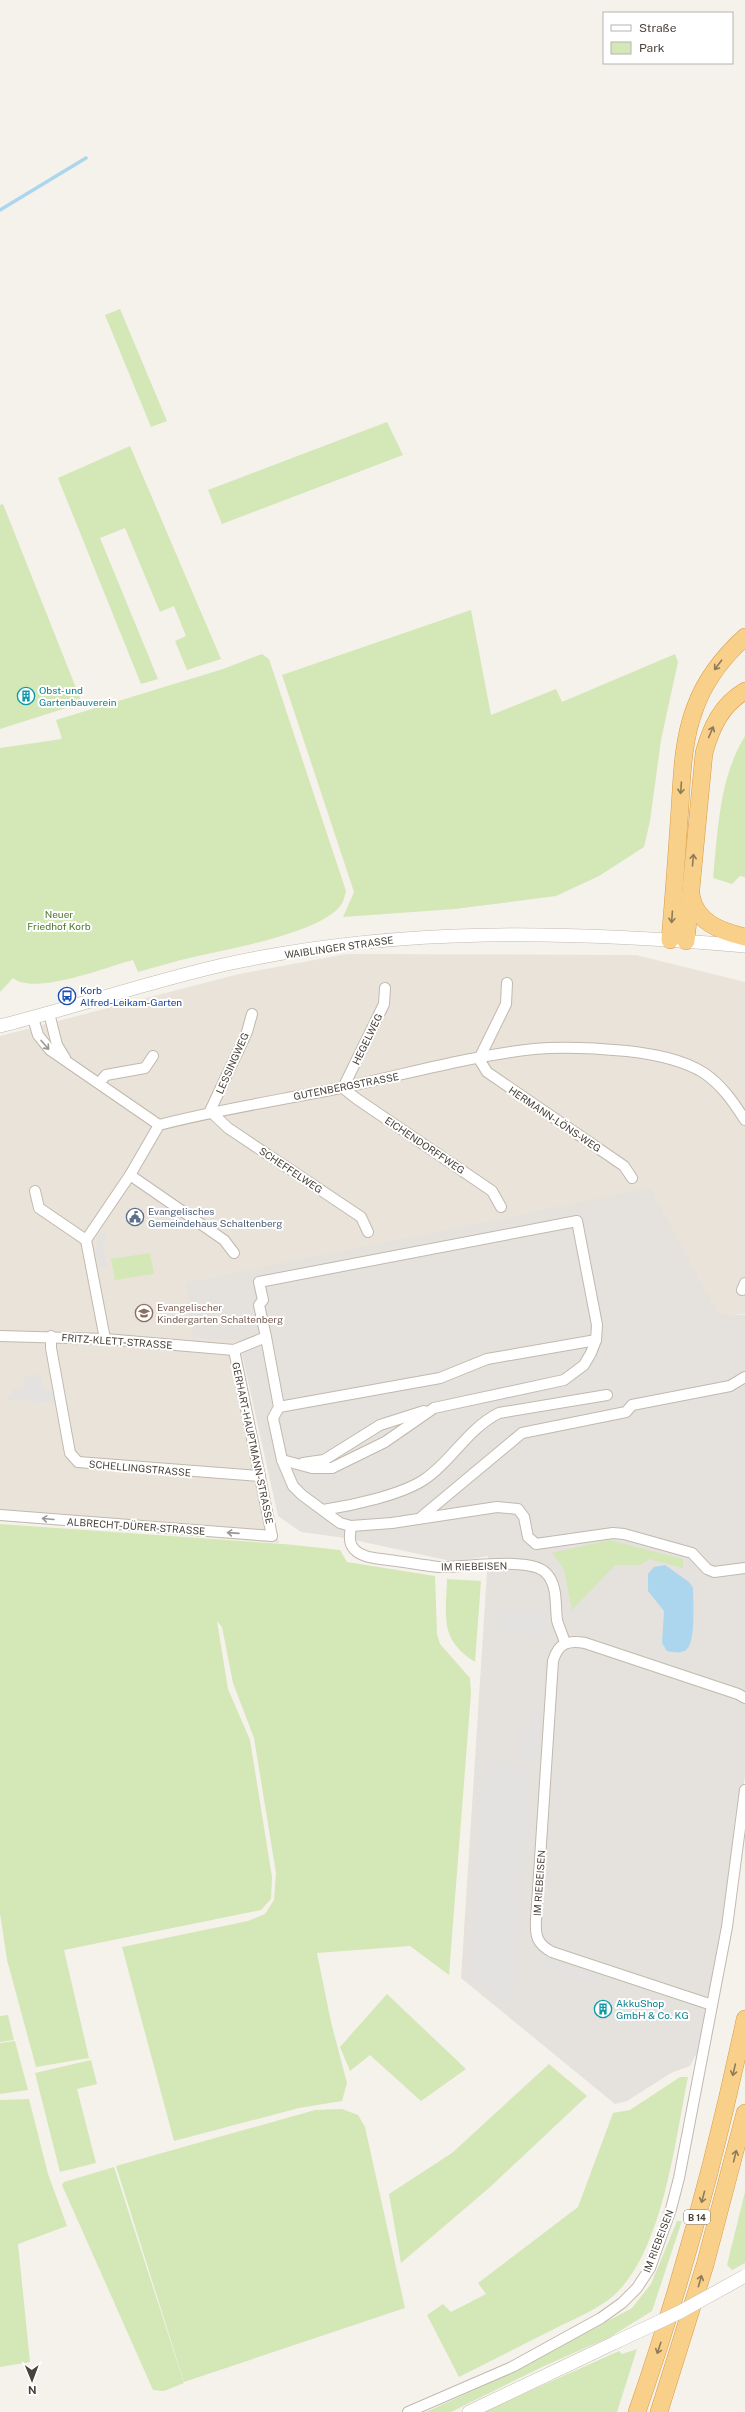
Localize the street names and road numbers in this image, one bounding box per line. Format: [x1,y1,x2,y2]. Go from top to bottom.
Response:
street label: WAIBLINGER STRASSE [284,933,394,961]
street label: HEGELWEG [349,1011,385,1067]
street label: LESSINGWEG [213,1030,251,1096]
street label: GUTENBERGSTRASSE [292,1070,400,1102]
street label: HERMANN-LÖNS-WEG [507,1084,603,1154]
street label: EICHENDORFFWEG [383,1114,467,1176]
street label: SCHEFFELWEG [257,1144,325,1196]
street label: FRITZ-KLETT-STRASSE [61,1331,173,1351]
street label: GERHART-HAUPTMANN-STRASSE [230,1361,276,1525]
street label: SCHELLINGSTRASSE [88,1458,192,1478]
street label: ALBRECHT-DÜRER-STRASSE [66,1515,206,1537]
street label: IM RIEBEISEN [441,1559,507,1573]
street label: IM RIEBEISEN [531,1849,547,1917]
street label: IM RIEBEISEN [641,2208,675,2274]
road number: B 14 [684,2210,710,2224]

